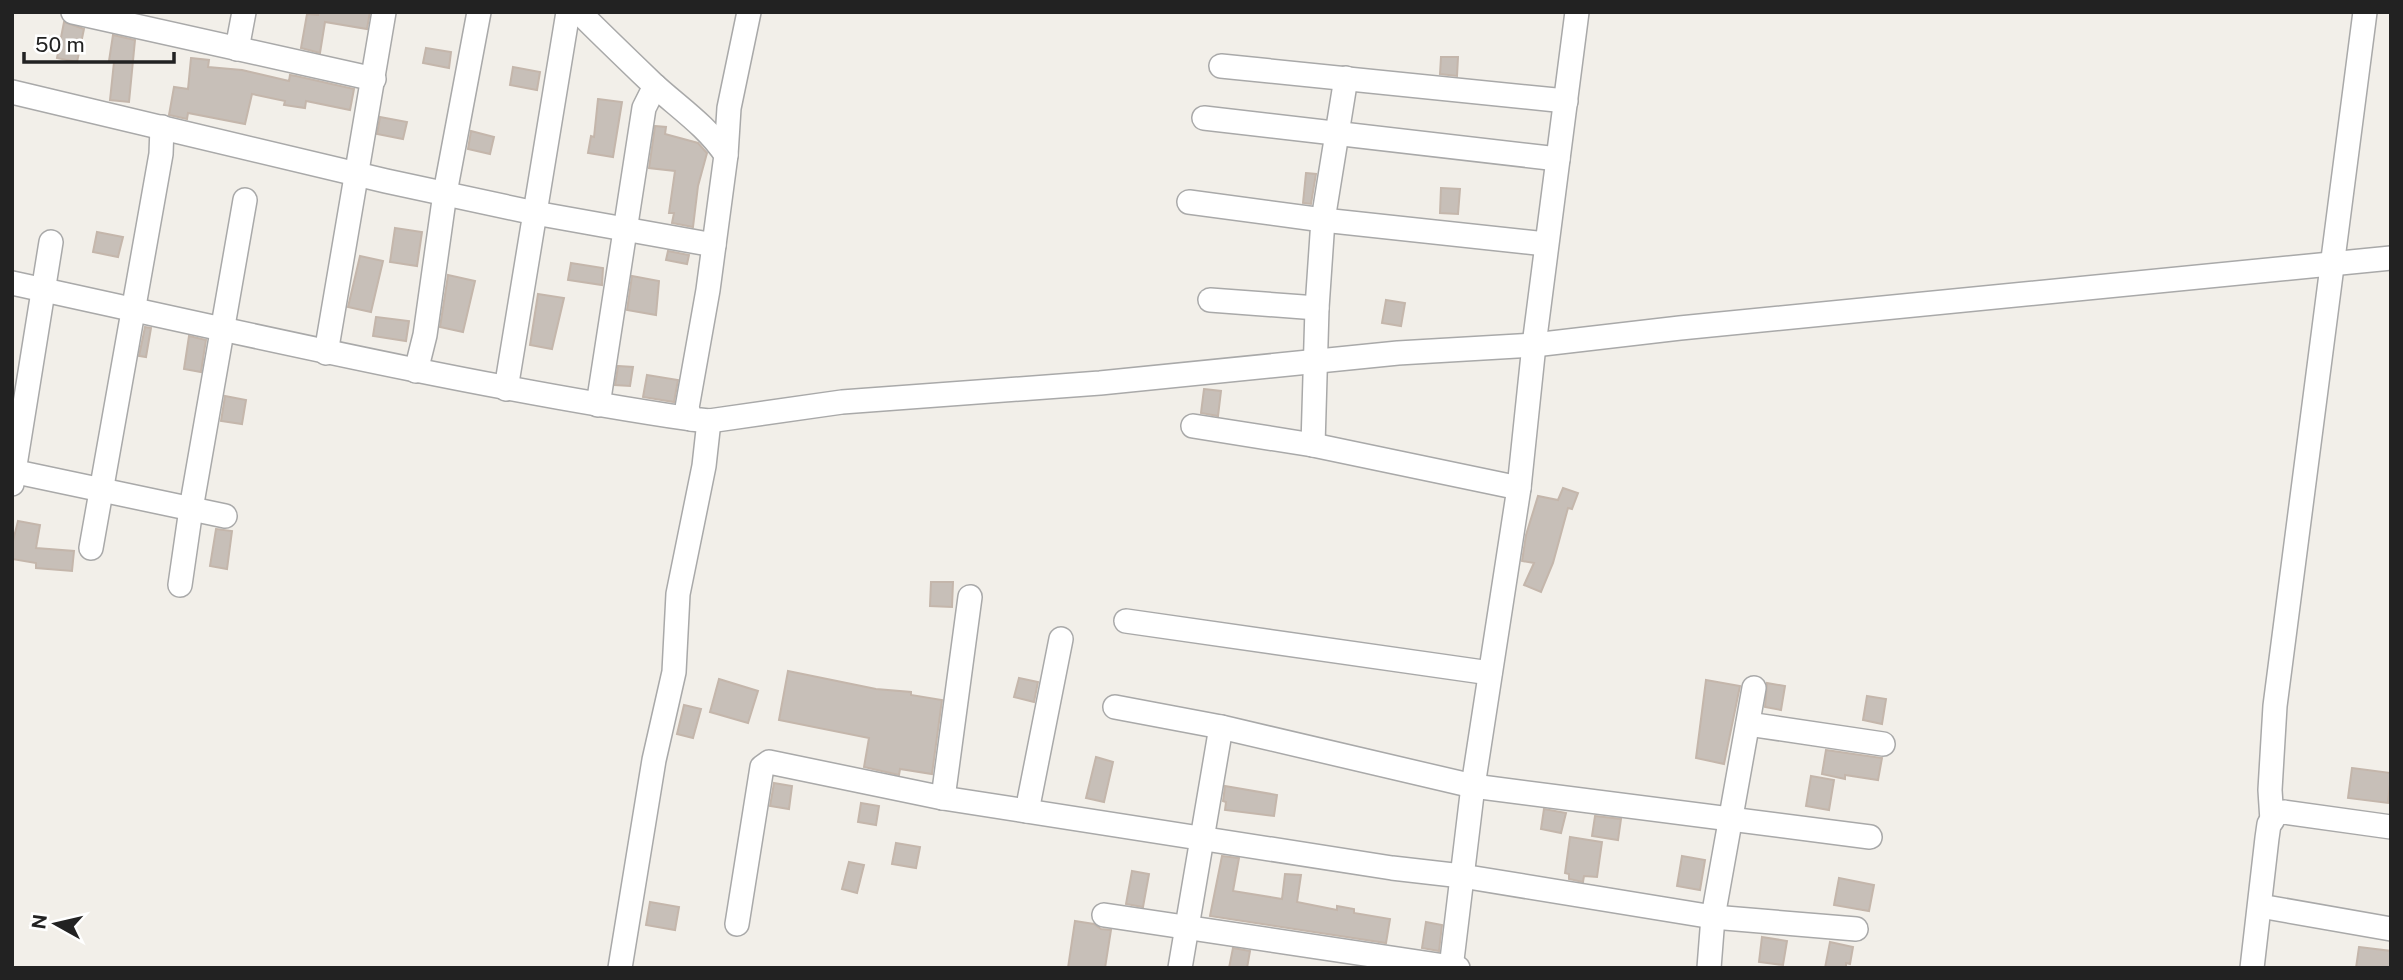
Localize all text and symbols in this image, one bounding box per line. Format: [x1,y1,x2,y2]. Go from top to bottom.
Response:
scale bar [24,21,175,65]
text: 50 m [35,32,85,57]
north arrow [21,889,91,959]
text: N [27,913,51,931]

